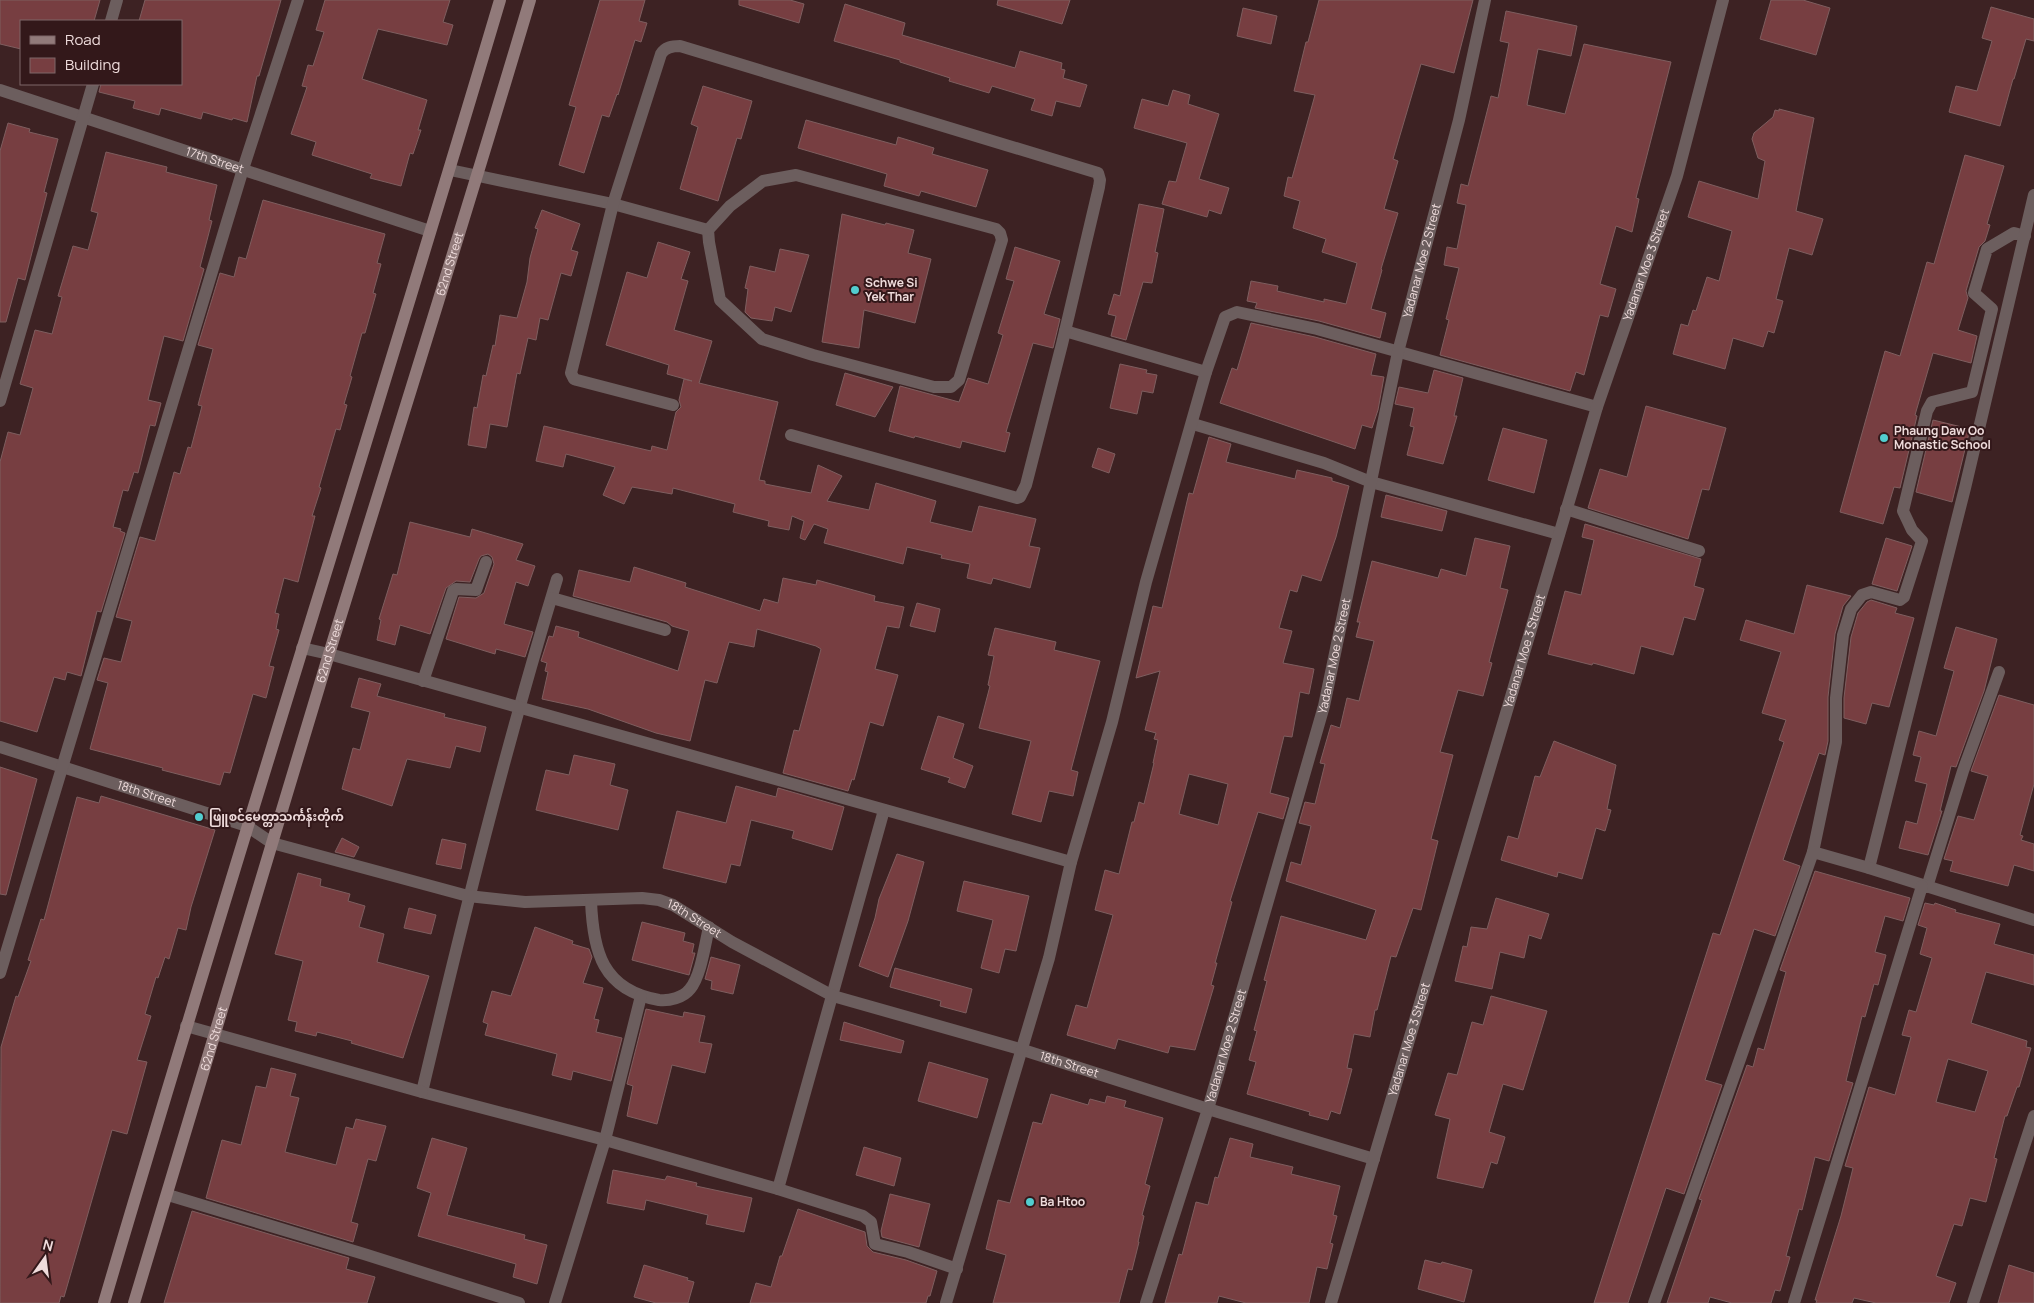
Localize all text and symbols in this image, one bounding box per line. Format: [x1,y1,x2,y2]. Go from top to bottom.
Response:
legend [20,20,182,85]
text: Road [65,29,101,50]
text: Building [65,54,120,75]
street label: 17th Street [184,142,246,177]
street label: Yadanar Moe 2 Street [1398,201,1445,320]
street label: Yadanar Moe 3 Street [1618,206,1673,323]
street label: 62nd Street [431,230,467,298]
place label: Schwe Si Yek Thar [865,274,918,305]
marker: Schwe Si Yek Thar [849,284,861,296]
place label: Phaung Daw Oo Monastic School [1894,422,1991,453]
marker: Phaung Daw Oo Monastic School [1878,432,1890,444]
street label: Yadanar Moe 3 Street [1499,592,1549,710]
street label: Yadanar Moe 2 Street [1313,596,1354,716]
street label: 62nd Street [312,616,347,685]
street label: 18th Street [115,776,179,811]
place label: ဖြူစင်မေတ္တာသင်္ကန်းတိုက် [209,807,344,828]
marker: ဖြူစင်မေတ္တာသင်္ကန်းတိုက် [193,811,205,823]
street label: 18th Street [665,895,725,941]
street label: Yadanar Moe 3 Street [1384,980,1434,1098]
street label: Yadanar Moe 2 Street [1201,987,1250,1105]
street label: 62nd Street [196,1004,231,1073]
street label: 18th Street [1037,1047,1101,1082]
place label: Ba Htoo [1040,1193,1085,1210]
marker: Ba Htoo [1024,1196,1036,1208]
north arrow [20,1233,70,1283]
text: N [41,1234,55,1255]

